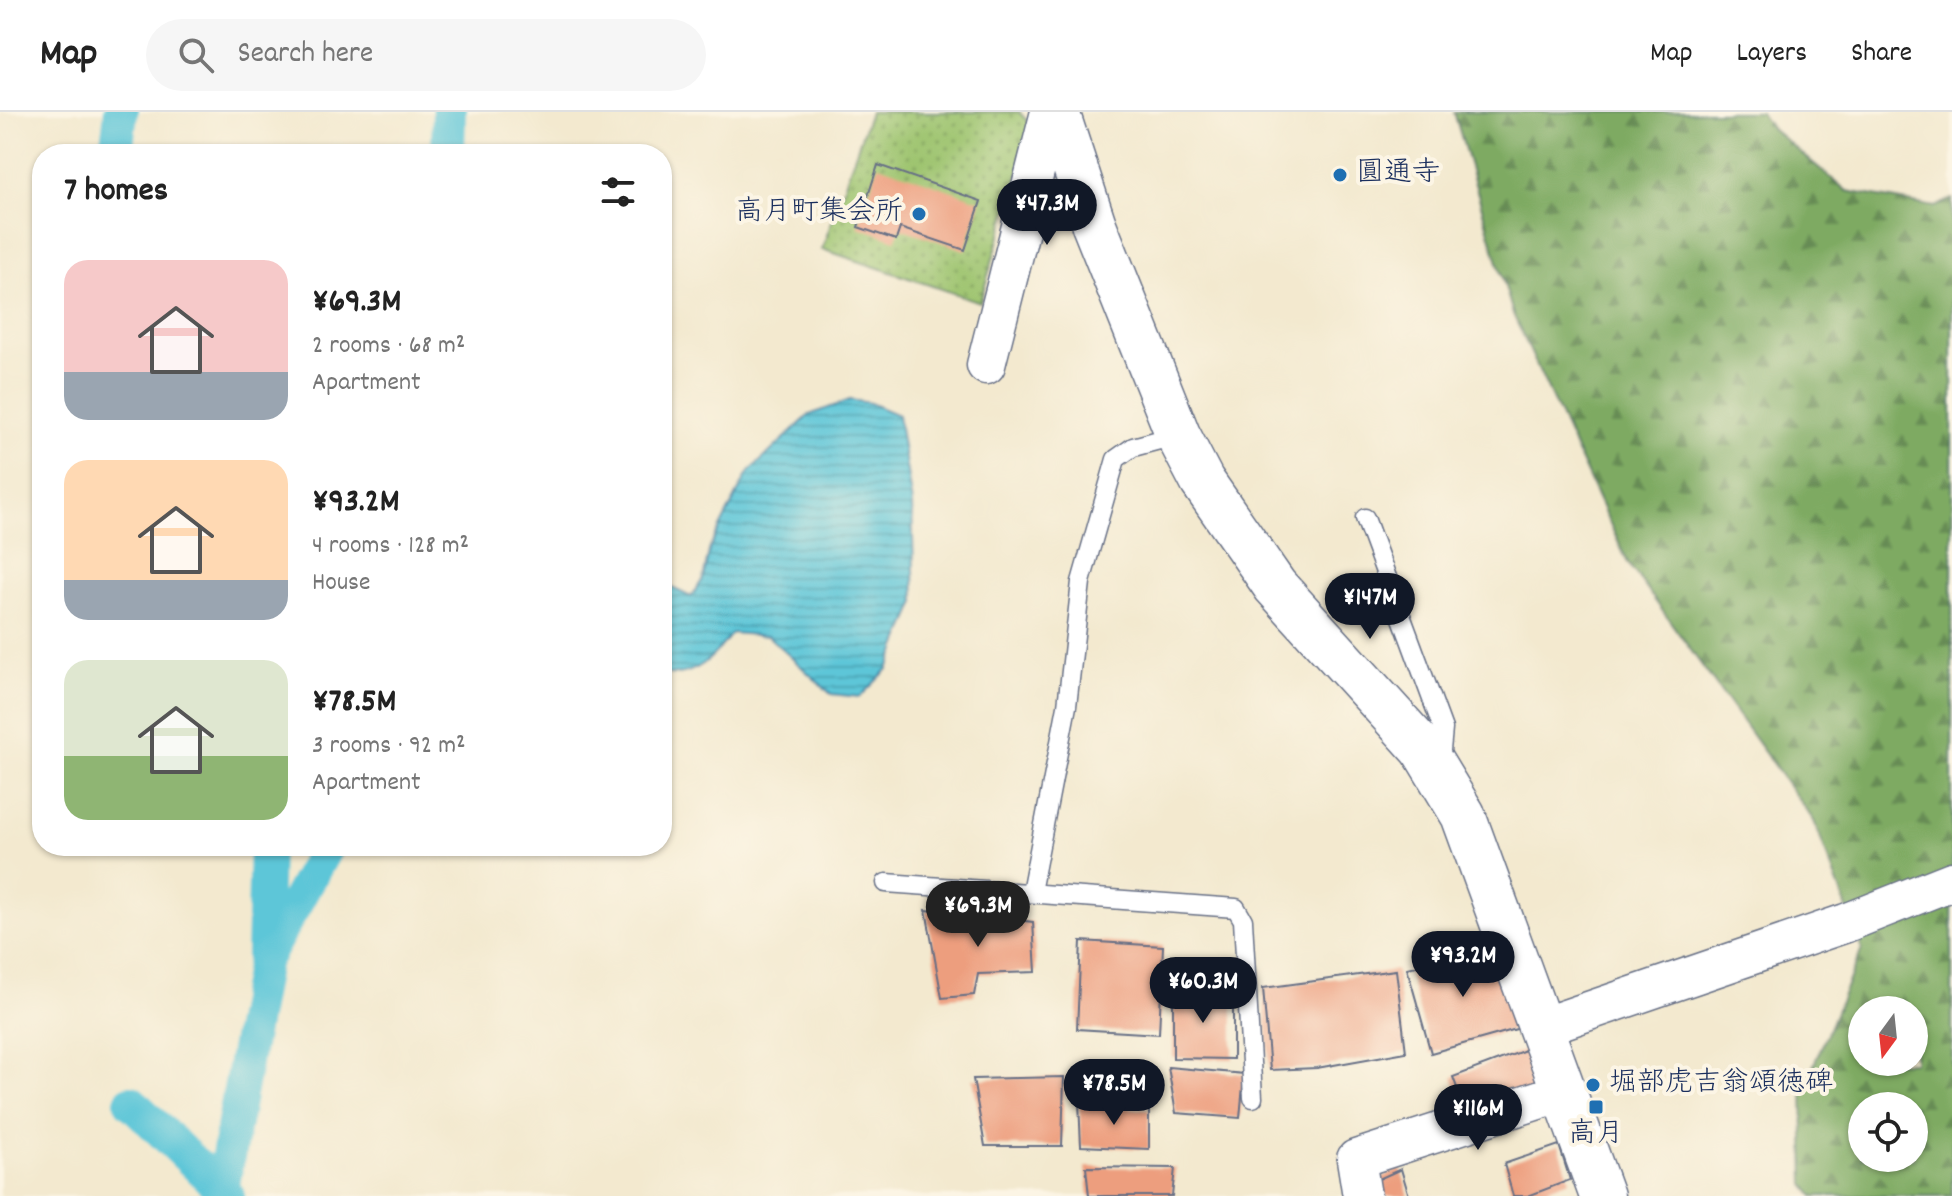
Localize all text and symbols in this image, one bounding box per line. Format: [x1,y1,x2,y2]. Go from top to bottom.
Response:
search box [146,19,706,91]
text: Map [40,28,98,83]
icon: search [174,33,218,77]
text: Search here [238,34,373,77]
text: Map [1650,35,1693,75]
text: Layers [1737,35,1807,75]
text: Share [1851,35,1912,75]
place label: 圓通寺 [1356,155,1440,195]
marker: 圓通寺 [1331,166,1349,184]
text: 7 homes [64,168,168,217]
icon: filters [596,170,640,214]
pin: ¥47.3M [982,179,1112,247]
text: ¥47.3M [1015,186,1079,223]
place label: 高月町集会所 [735,194,903,234]
marker: 高月町集会所 [910,205,928,223]
text: ¥69.3M [312,279,401,328]
icon: home [128,292,224,388]
text: 2 rooms · 68 m² [312,328,465,365]
text: Apartment [312,365,421,402]
text: ¥93.2M [312,479,400,528]
icon: home [128,492,224,588]
text: 4 rooms · 128 m² [312,528,469,565]
text: House [312,565,370,602]
pin: ¥147M [1314,573,1426,641]
text: ¥147M [1343,580,1397,617]
text: ¥78.5M [312,679,396,728]
icon: home [128,692,224,788]
text: 3 rooms · 92 m² [312,728,466,765]
text: Apartment [312,765,421,802]
pin: ¥69.3M [913,881,1043,949]
text: ¥69.3M [944,888,1012,925]
pin: ¥93.2M [1398,931,1528,999]
text: ¥93.2M [1430,938,1496,975]
pin: ¥60.3M [1138,957,1268,1025]
text: ¥60.3M [1168,964,1238,1001]
north arrow [1848,996,1928,1076]
map controls [1848,996,1928,1172]
pin: ¥78.5M [1049,1059,1179,1127]
place label: 堀部虎吉翁頌徳碑 [1609,1065,1833,1105]
text: ¥78.5M [1082,1066,1146,1103]
marker: 堀部虎吉翁頌徳碑 [1584,1076,1602,1094]
pin: ¥116M [1422,1084,1534,1152]
text: ¥116M [1452,1091,1504,1128]
button: locate [1848,1092,1928,1172]
marker: 高月 [1587,1098,1605,1116]
place label: 高月 [1568,1116,1624,1156]

